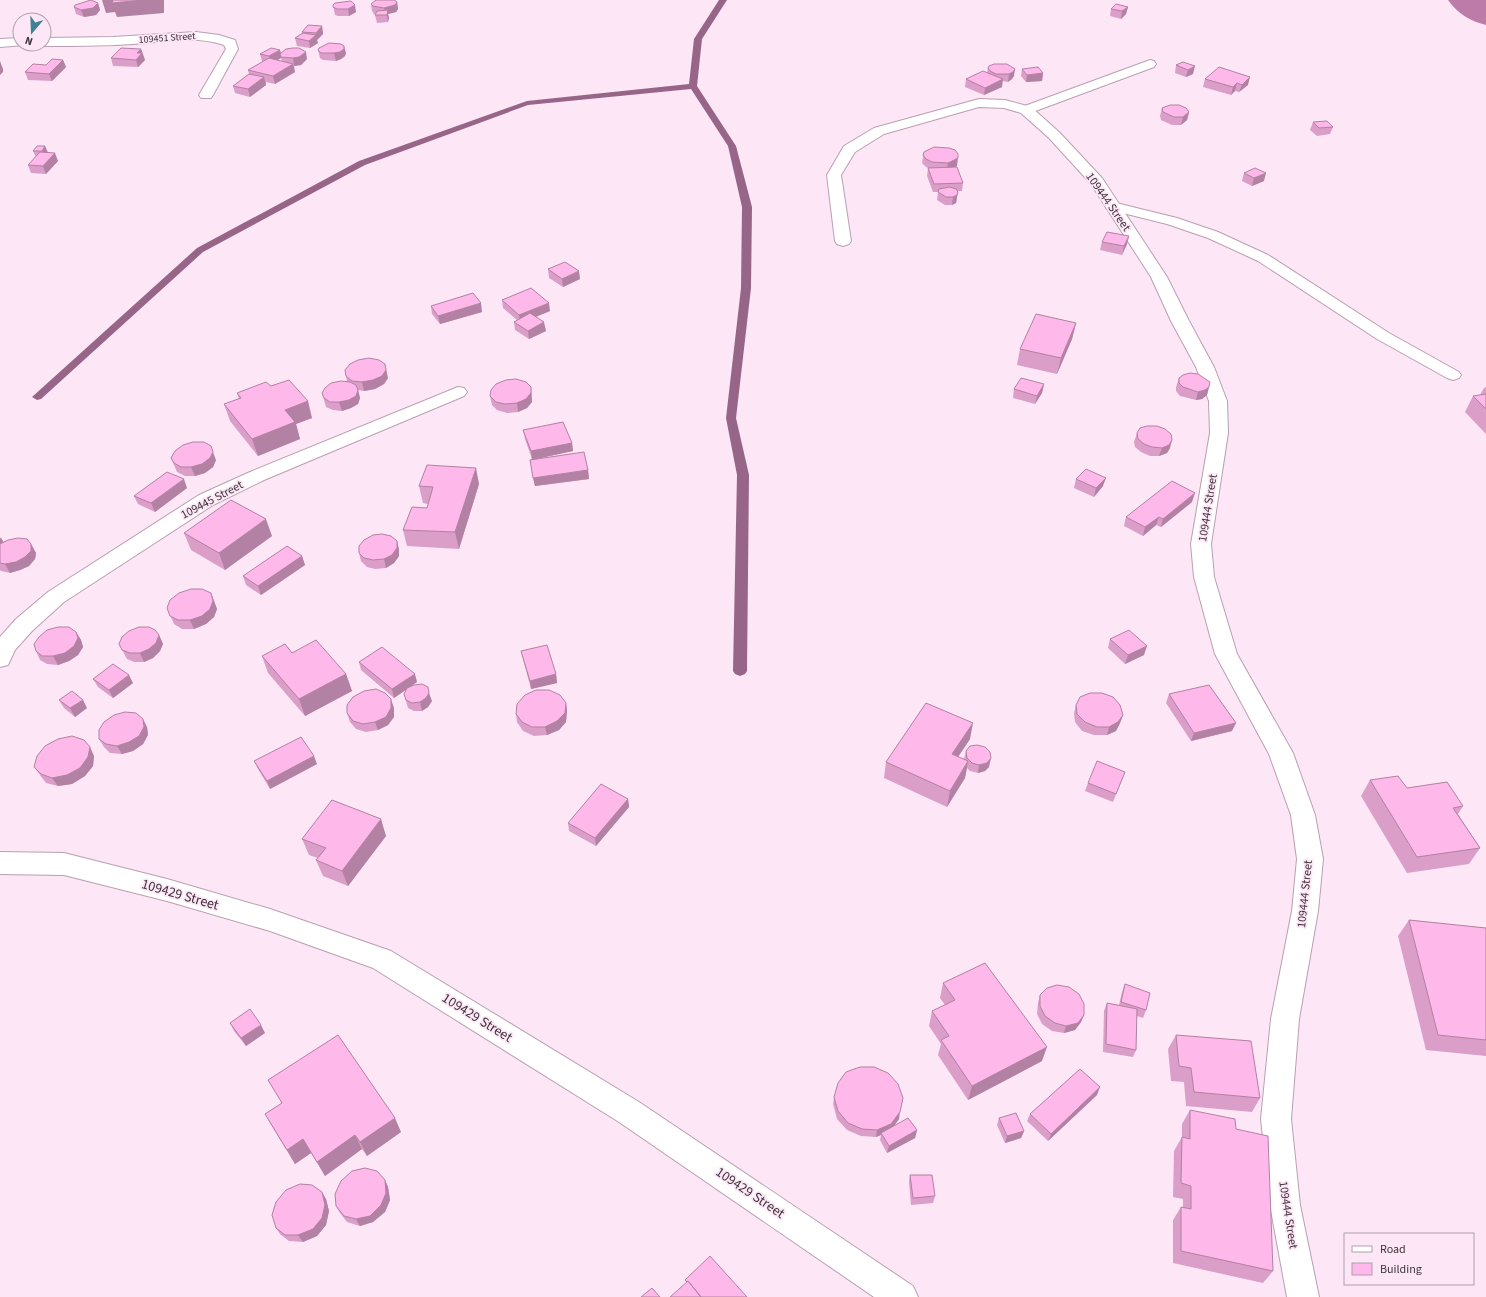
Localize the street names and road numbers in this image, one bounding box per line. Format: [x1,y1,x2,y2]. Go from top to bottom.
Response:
street label: 109451 Street [138,29,196,47]
street label: 109444 Street [1081,169,1135,235]
street label: 109444 Street [1194,473,1222,543]
street label: 109445 Street [178,476,246,524]
street label: 109444 Street [1293,859,1317,929]
street label: 109429 Street [139,874,221,916]
street label: 109429 Street [438,988,516,1048]
street label: 109429 Street [711,1162,789,1224]
street label: 109444 Street [1274,1180,1302,1250]

